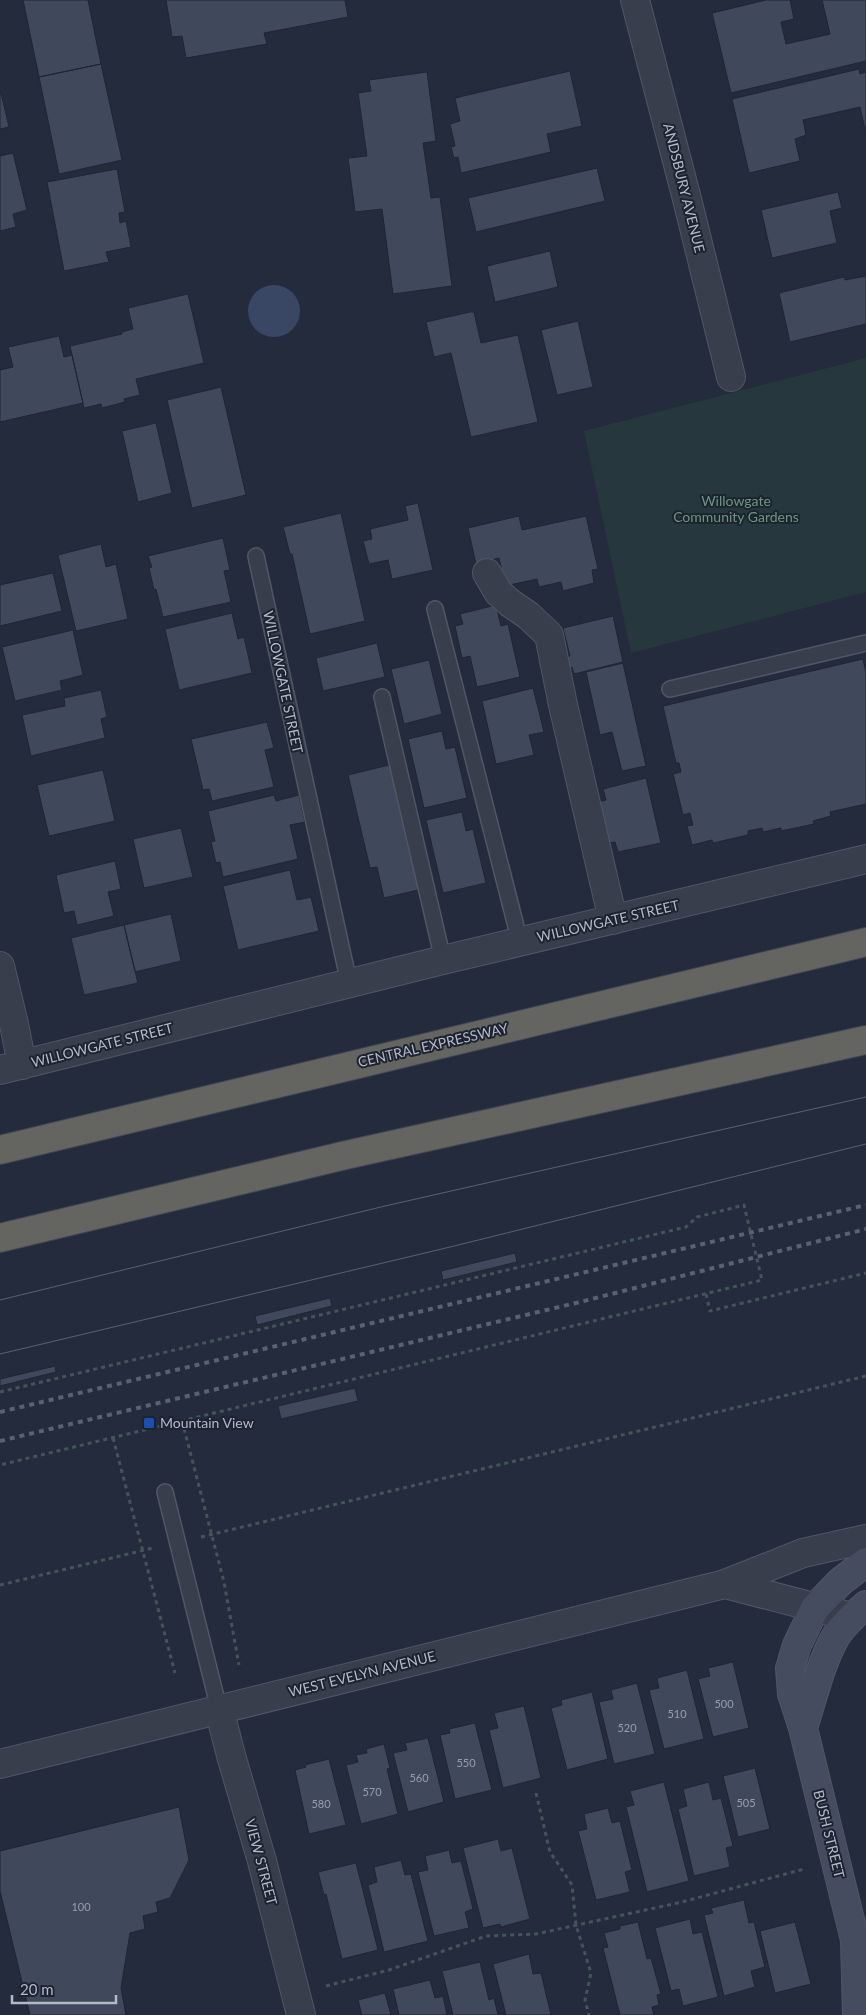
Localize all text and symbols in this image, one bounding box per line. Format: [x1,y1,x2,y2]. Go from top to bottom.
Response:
street label: ANDSBURY AVENUE [660,121,709,254]
park label: Willowgate Community Gardens [673,492,799,525]
street label: WILLOWGATE STREET [260,609,307,755]
street label: WILLOWGATE STREET [535,896,681,945]
street label: WILLOWGATE STREET [29,1019,175,1070]
street label: CENTRAL EXPRESSWAY [356,1019,510,1070]
place label: Mountain View [160,1414,254,1431]
marker: Mountain View [142,1416,156,1430]
street label: WEST EVELYN AVENUE [287,1647,437,1700]
house number: 500 [714,1697,734,1710]
house number: 510 [667,1707,687,1720]
house number: 520 [617,1721,637,1734]
house number: 550 [456,1756,476,1769]
house number: 560 [409,1771,429,1784]
house number: 570 [362,1785,382,1798]
street label: BUSH STREET [810,1788,849,1880]
house number: 505 [736,1796,756,1809]
house number: 580 [311,1797,331,1810]
street label: VIEW STREET [242,1817,281,1907]
house number: 100 [71,1900,91,1913]
scale bar [12,1972,116,2004]
text: 20 m [20,1980,54,1998]

